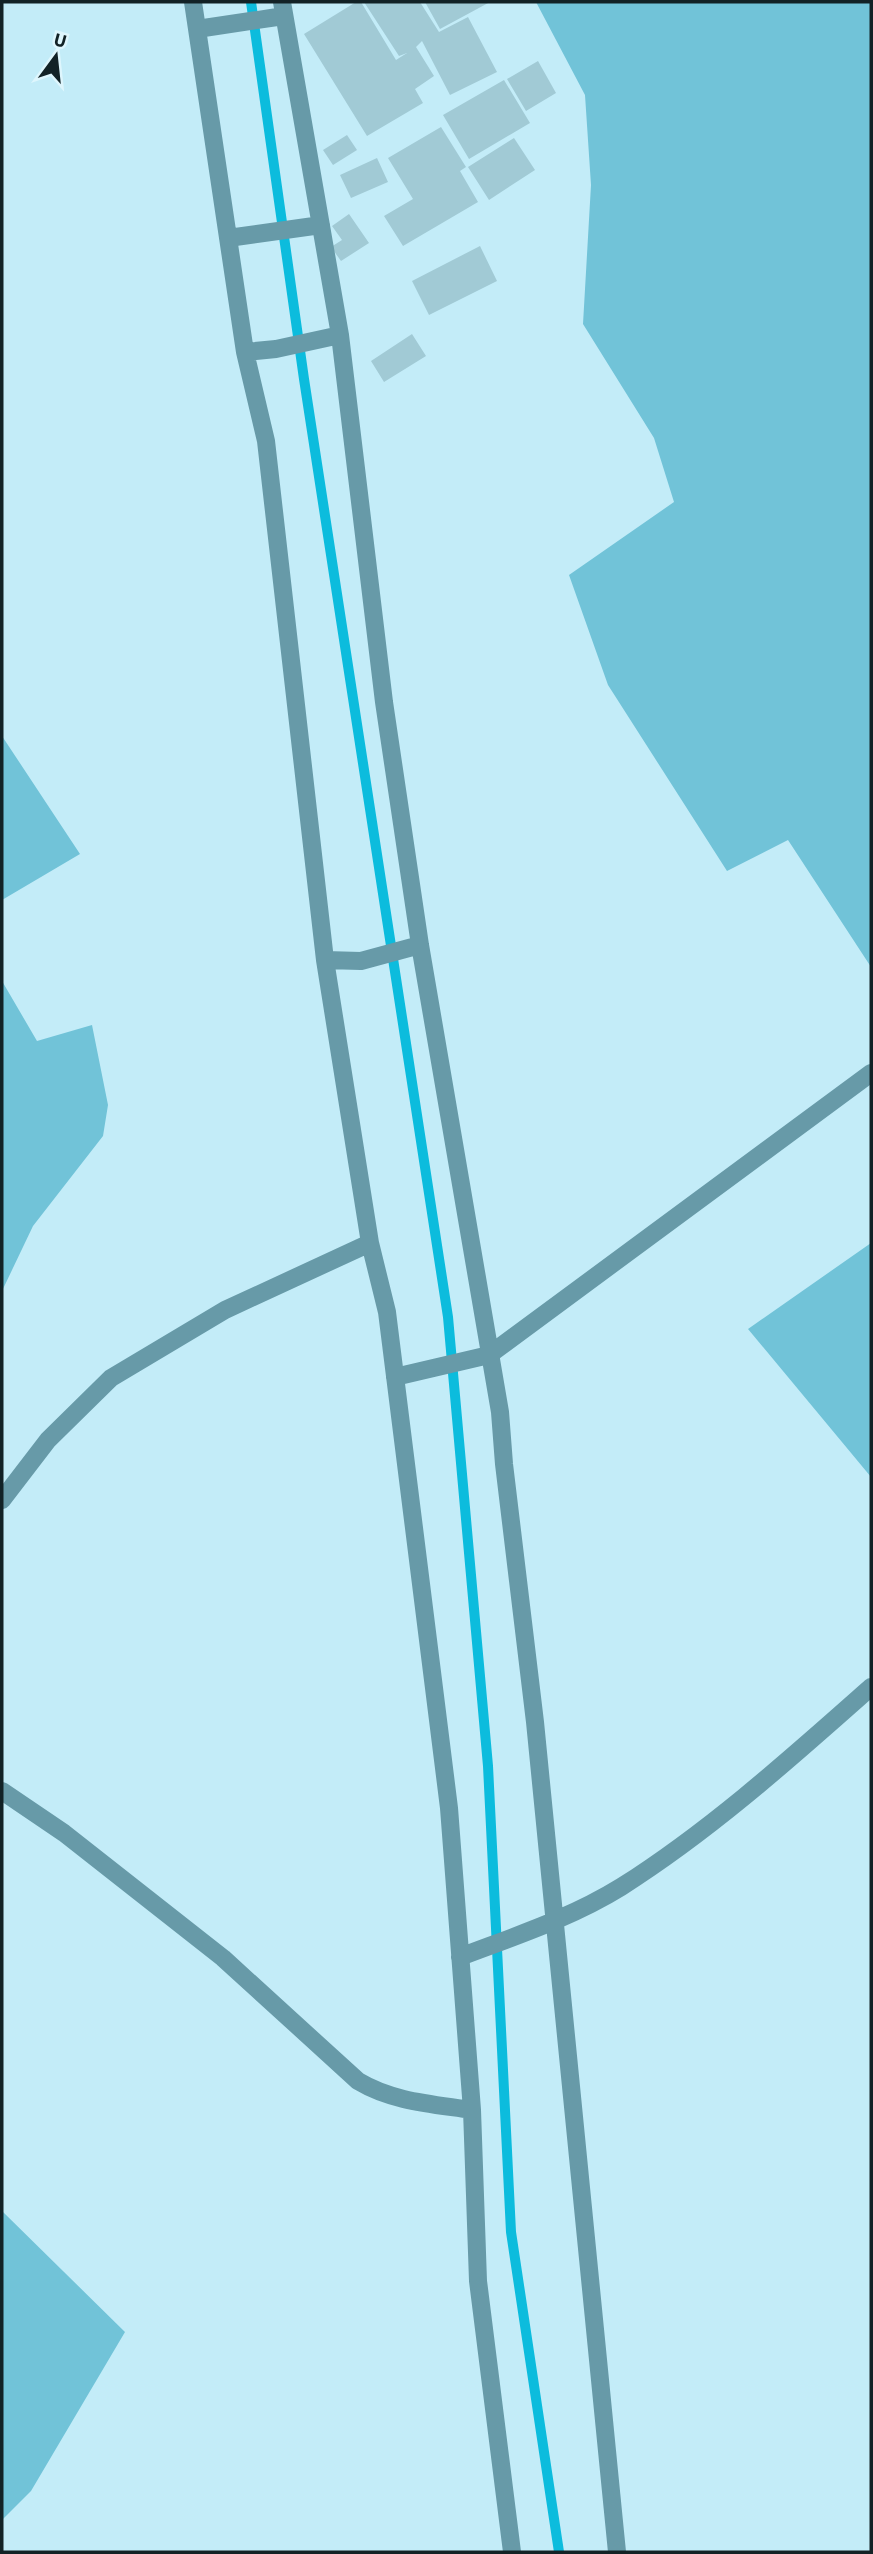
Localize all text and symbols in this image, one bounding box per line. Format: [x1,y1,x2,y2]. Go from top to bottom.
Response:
north arrow [21,21,91,91]
text: U [50,26,70,56]

